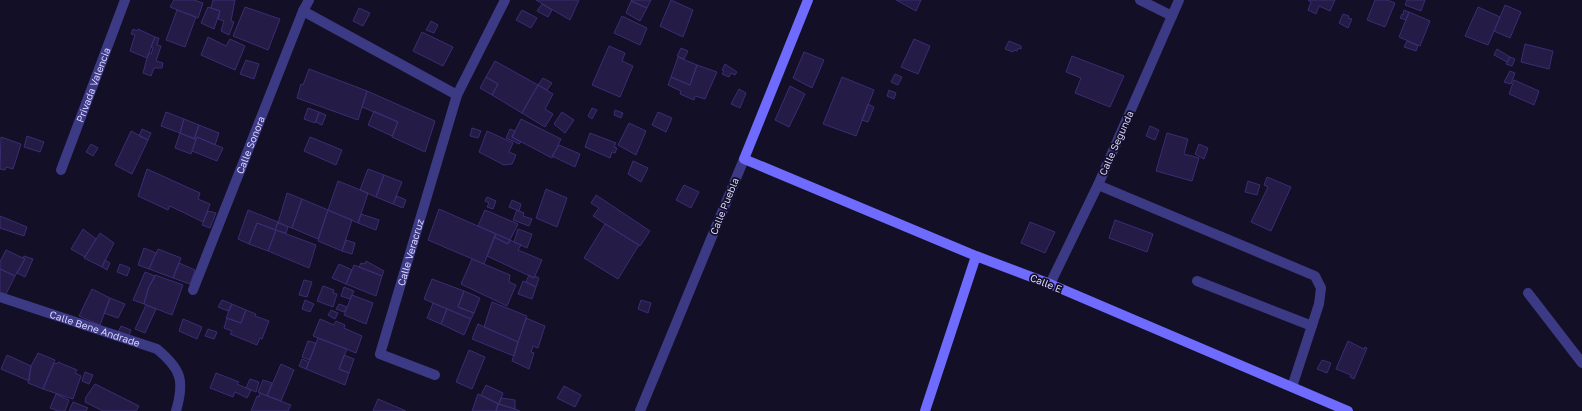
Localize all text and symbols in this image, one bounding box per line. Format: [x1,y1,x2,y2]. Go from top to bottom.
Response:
street label: Privada Valencia [74,46,113,124]
street label: Calle Segunda [1096,109,1136,177]
street label: Calle Sonora [233,114,267,176]
street label: Calle Puebla [707,176,741,236]
street label: Calle Veracruz [395,217,426,287]
street label: Calle E [1028,271,1064,295]
street label: Calle Bene Andrade [48,308,142,349]

